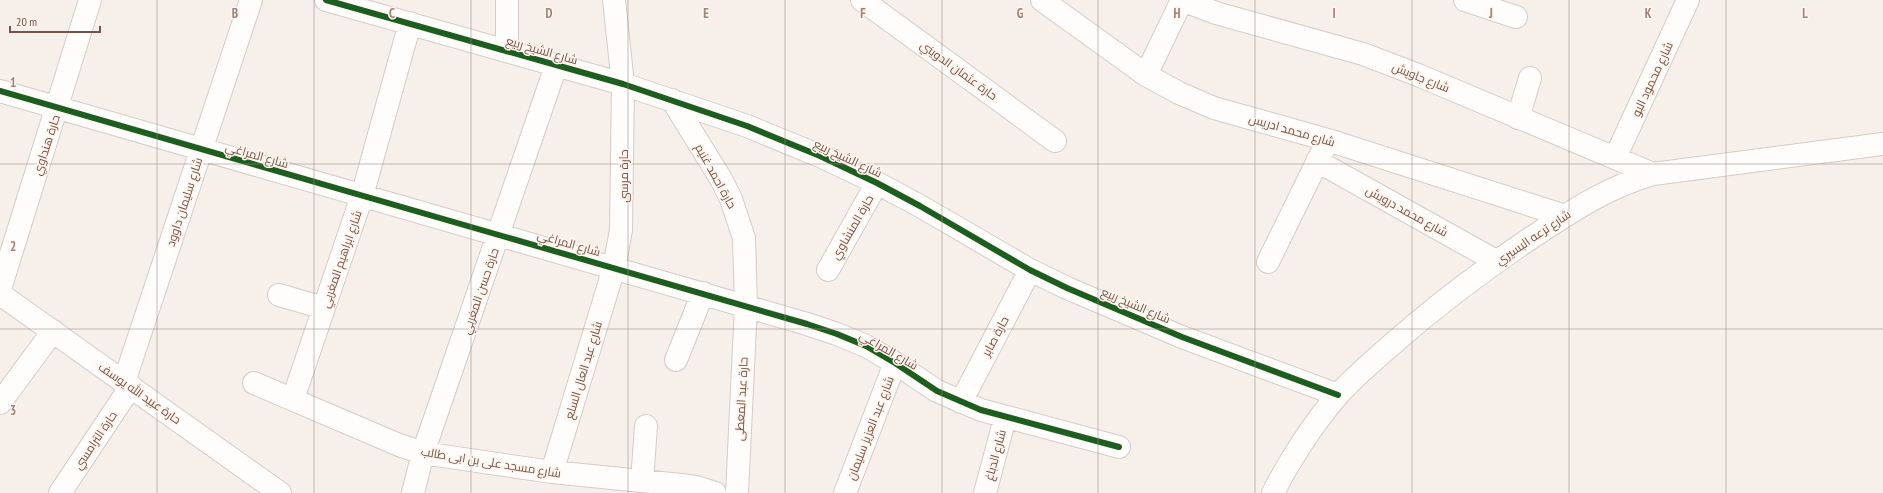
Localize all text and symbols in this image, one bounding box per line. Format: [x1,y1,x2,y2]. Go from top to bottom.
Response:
text: B [232,5,238,22]
text: C [389,5,395,22]
text: D [546,5,553,22]
text: E [703,5,709,22]
text: F [860,5,866,22]
text: G [1017,5,1024,22]
text: H [1174,5,1181,22]
text: I [1332,5,1336,22]
text: J [1488,5,1493,22]
text: K [1645,5,1652,22]
text: L [1802,5,1808,22]
scale bar [10,8,100,34]
text: 20 m [16,14,37,29]
street label: شارع الشيخ ربيع [504,33,580,68]
street label: حارة عثمان الدويني [916,37,1001,105]
street label: شارع محمود البو [1628,39,1677,119]
street label: شارع جاويش [1390,59,1452,96]
text: 1 [10,74,16,91]
street label: شارع محمد ادريس [1247,111,1337,150]
street label: حارة هنداوي [29,113,66,178]
street label: شارع الشيخ ربيع [811,136,885,181]
street label: شارع المراغي [223,139,290,174]
street label: حارة احمد غنيم [691,141,740,212]
street label: حارة مرسى [616,149,631,203]
street label: شارع سليمان داوود [162,155,206,249]
street label: شارع محمد درويش [1363,182,1451,241]
street label: حارة المنشاوي [827,192,879,264]
street label: شارع ترعه البسيري [1493,206,1575,270]
street label: شارع ابراهيم المغربي [317,208,368,311]
street label: شارع المراغي [535,227,602,262]
text: 2 [10,238,16,255]
street label: حارة حسن المغربي [458,246,505,337]
street label: شارع الشيخ ربيع [1099,284,1173,327]
street label: حارة صابر [978,313,1012,359]
street label: شارع عبد العال السلع [561,319,606,421]
street label: شارع المراغي [856,327,921,375]
street label: حارة عبد المعطى [731,356,751,442]
street label: حارة عبيد الله يوسف [96,359,184,427]
street label: شارع عبد العزيز سليمان [843,374,898,483]
text: 3 [10,402,16,419]
street label: حارة الترامسي [70,408,123,474]
street label: شارع الدباغ [981,428,1010,482]
street label: شارع مسجد على بن ابى طالب [420,444,562,481]

